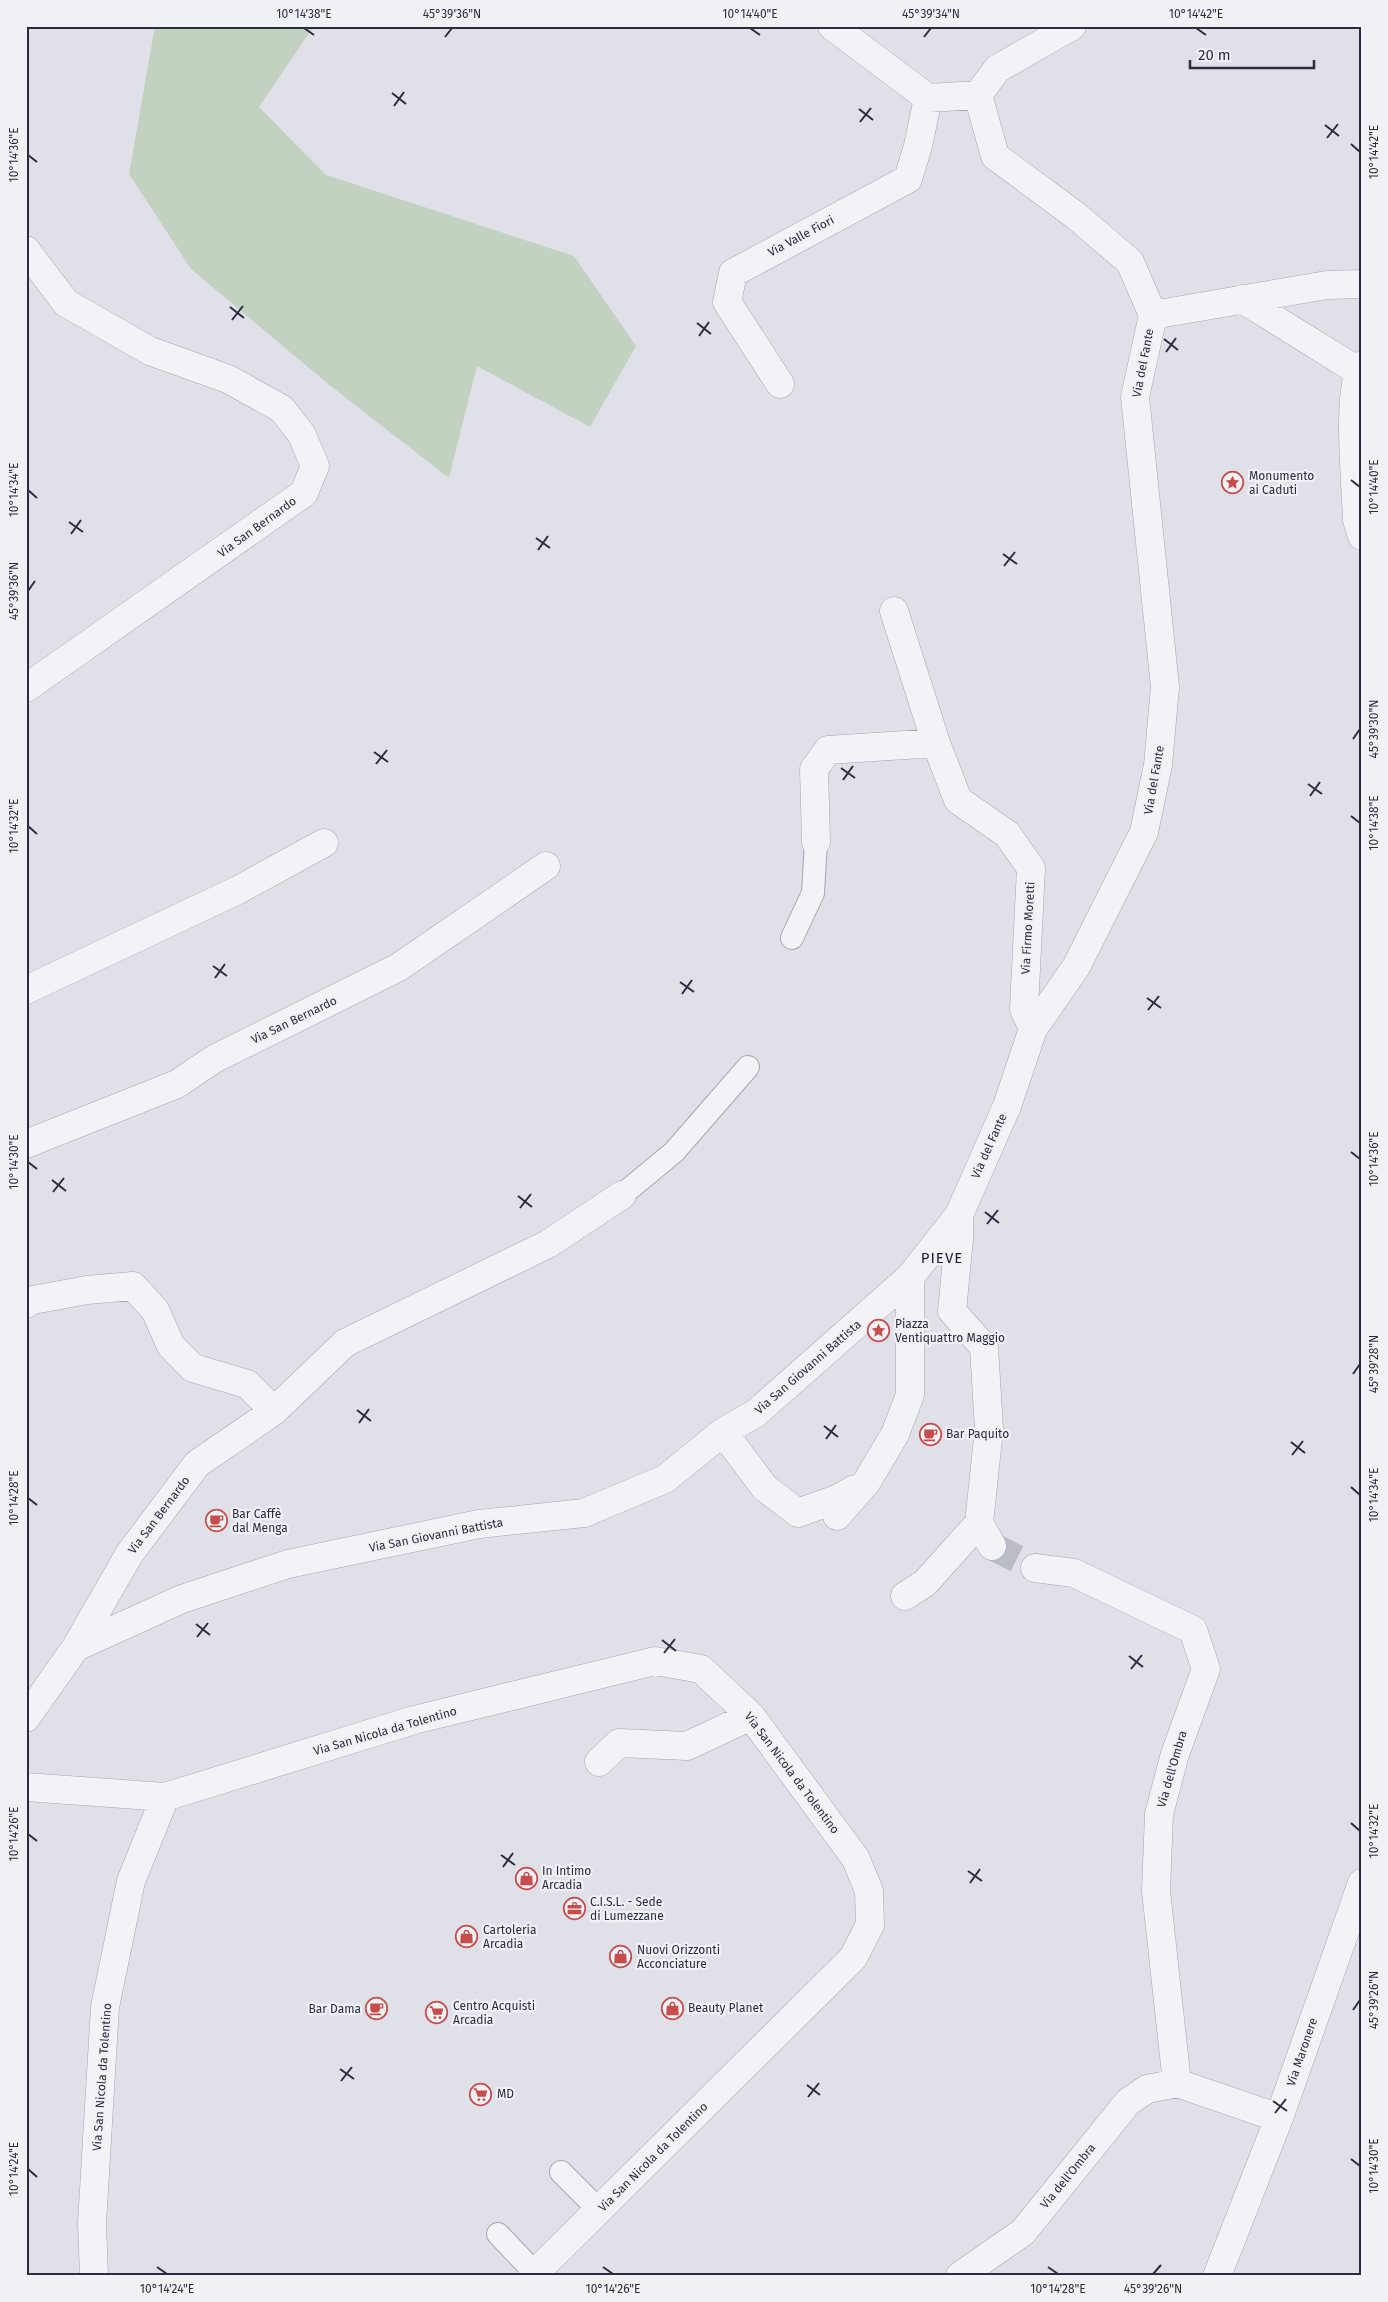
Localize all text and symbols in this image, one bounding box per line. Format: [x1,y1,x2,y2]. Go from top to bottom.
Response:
text: 10°14'38"E [276,7,332,21]
text: 45°39'36"N [423,7,481,21]
text: 10°14'40"E [722,7,778,21]
text: 45°39'34"N [902,7,960,21]
text: 10°14'42"E [1169,7,1223,21]
scale bar [1190,38,1314,70]
text: 20 m [1198,46,1231,64]
text: 10°14'42"E [1367,125,1381,179]
text: 10°14'36"E [7,127,21,183]
street label: Via Valle Fiori [766,213,836,259]
street label: Via del Fante [1129,327,1157,399]
text: 10°14'40"E [1367,459,1381,515]
text: 10°14'34"E [7,463,21,517]
place label: Monumento ai Caduti [1249,469,1314,497]
place icon: Monumento ai Caduti [1221,471,1245,495]
street label: Via San Bernardo [215,494,299,560]
text: 45°39'36"N [7,562,21,620]
text: 45°39'30"N [1367,700,1381,758]
street label: Via del Fante [1141,745,1167,815]
text: 10°14'38"E [1367,795,1381,851]
text: 10°14'32"E [7,799,21,853]
street label: Via Firmo Moretti [1019,881,1037,975]
street label: Via San Bernardo [249,993,339,1047]
street label: Via del Fante [968,1111,1010,1181]
text: 10°14'36"E [1367,1131,1381,1187]
text: 10°14'30"E [7,1134,21,1190]
district label: PIEVE [921,1249,963,1267]
street label: Via San Giovanni Battista [752,1317,864,1417]
place label: Piazza Ventiquattro Maggio [895,1317,1005,1345]
place icon: Piazza Ventiquattro Maggio [867,1319,891,1343]
text: 45°39'28"N [1367,1335,1381,1393]
cafe icon: Bar Paquito [918,1422,942,1446]
place label: Bar Paquito [946,1427,1009,1441]
text: 10°14'34"E [1367,1468,1381,1522]
text: 10°14'28"E [7,1470,21,1526]
street label: Via San Bernardo [125,1473,193,1557]
place label: Bar Caffè dal Menga [232,1507,288,1535]
cafe icon: Bar Caffè dal Menga [204,1509,228,1533]
street label: Via San Giovanni Battista [368,1515,504,1555]
street label: Via San Nicola da Tolentino [312,1704,458,1758]
street label: Via San Nicola da Tolentino [742,1709,842,1837]
street label: Via dell'Ombra [1154,1729,1190,1809]
text: 10°14'32"E [1367,1804,1381,1858]
text: 10°14'26"E [7,1806,21,1862]
place label: In Intimo Arcadia [542,1864,591,1892]
shop icon: In Intimo Arcadia [514,1866,538,1890]
place label: C.I.S.L. - Sede di Lumezzane [590,1895,664,1923]
office icon: C.I.S.L. - Sede di Lumezzane [562,1897,586,1921]
place label: Cartoleria Arcadia [483,1923,536,1951]
shop icon: Cartoleria Arcadia [455,1925,479,1949]
place label: Nuovi Orizzonti Acconciature [637,1943,720,1971]
shop icon: Nuovi Orizzonti Acconciature [609,1945,633,1969]
text: 45°39'26"N [1367,1971,1381,2029]
shop icon: Beauty Planet [660,1996,684,2020]
cafe icon: Bar Dama [365,1997,389,2021]
place label: Centro Acquisti Arcadia [453,1999,535,2027]
supermarket icon: Centro Acquisti Arcadia [425,2001,449,2025]
place label: Beauty Planet [688,2001,764,2015]
street label: Via San Nicola da Tolentino [90,2002,114,2152]
place label: Bar Dama [308,2002,361,2016]
street label: Via Maronere [1284,2016,1320,2088]
supermarket icon: MD [469,2082,493,2106]
place label: MD [497,2087,514,2101]
street label: Via San Nicola da Tolentino [596,2100,710,2214]
text: 10°14'30"E [1367,2138,1381,2194]
street label: Via dell'Ombra [1038,2141,1098,2211]
text: 10°14'24"E [7,2142,21,2196]
text: 10°14'24"E [140,2282,194,2296]
text: 10°14'26"E [585,2282,641,2296]
text: 10°14'28"E [1030,2282,1086,2296]
text: 45°39'26"N [1124,2282,1182,2296]

